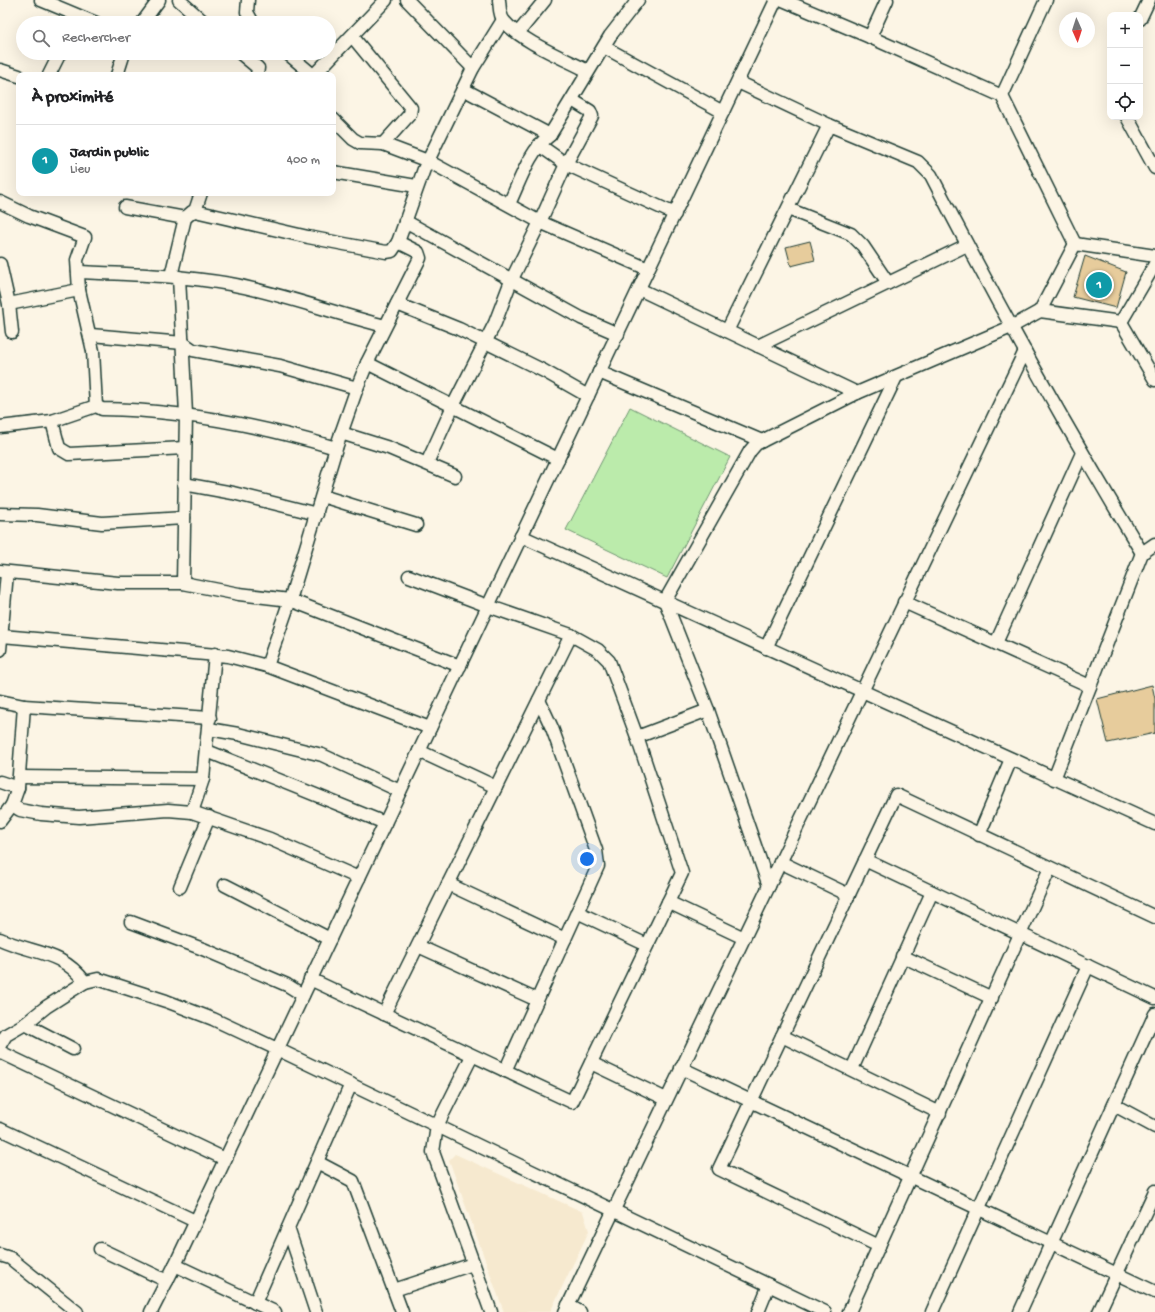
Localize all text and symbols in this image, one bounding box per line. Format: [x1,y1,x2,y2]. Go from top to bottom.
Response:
north arrow [1059,12,1095,48]
map controls [1107,12,1143,120]
button: + [1107,12,1143,48]
search box [16,16,336,60]
icon: search [30,27,52,49]
text: Rechercher [62,29,130,47]
button: − [1107,48,1143,84]
button: locate [1107,84,1143,120]
text: À proximité [32,88,113,108]
text: Jardin public [70,144,148,162]
text: 1 [42,153,48,168]
text: 400 m [287,153,320,168]
text: Lieu [70,162,90,177]
pin: 1 [1086,270,1112,300]
your location [577,849,597,869]

